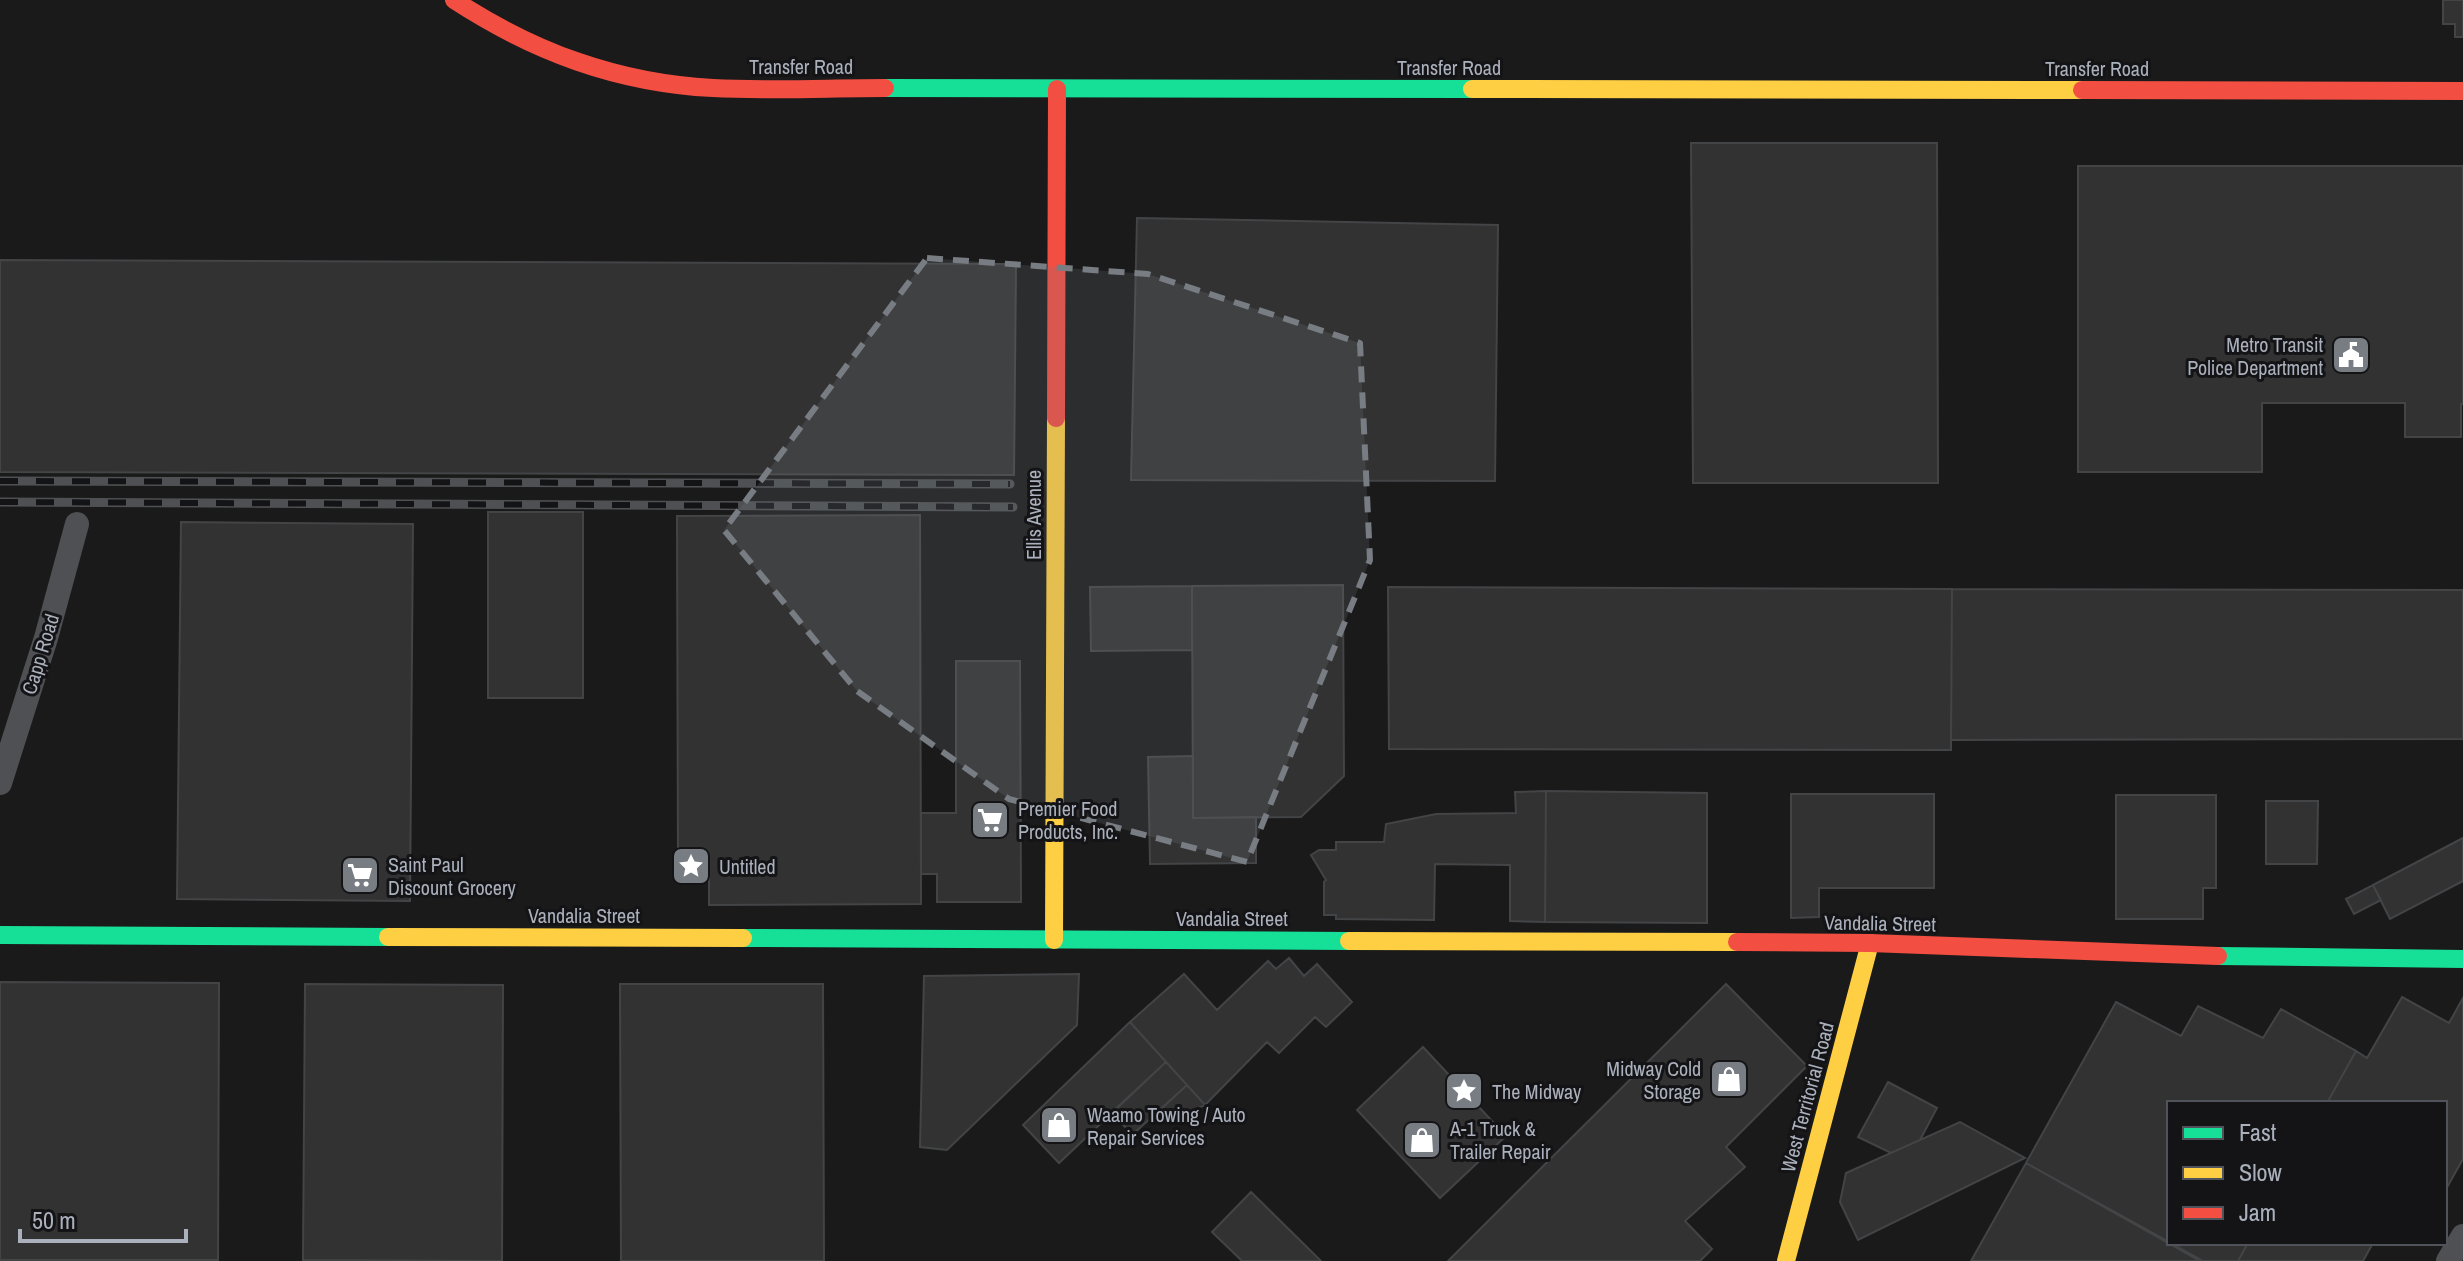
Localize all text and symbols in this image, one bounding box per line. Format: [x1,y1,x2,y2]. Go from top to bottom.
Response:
street label: Transfer Road [749,53,853,80]
street label: Transfer Road [1397,54,1501,81]
street label: Transfer Road [2045,55,2149,82]
place label: Metro Transit Police Department [2187,331,2323,381]
public building icon: Metro Transit Police Department [2330,334,2372,376]
street label: Ellis Avenue [1020,470,1047,560]
street label: Capp Road [15,610,65,698]
place label: Premier Food Products, Inc. [1018,795,1118,845]
supermarket icon: Premier Food Products, Inc. [969,799,1011,841]
place icon: Untitled [670,845,712,887]
place label: Saint Paul Discount Grocery [388,851,516,901]
place label: Untitled [719,853,776,880]
supermarket icon: Saint Paul Discount Grocery [339,854,381,896]
street label: Vandalia Street [528,902,640,929]
street label: Vandalia Street [1176,905,1288,932]
street label: Vandalia Street [1824,909,1937,937]
street label: West Territorial Road [1774,1019,1840,1175]
place label: Midway Cold Storage [1606,1055,1701,1105]
shop icon: Midway Cold Storage [1708,1058,1750,1100]
place icon: The Midway [1443,1070,1485,1112]
place label: The Midway [1492,1078,1582,1105]
place label: Waamo Towing / Auto Repair Services [1087,1101,1246,1151]
legend [2167,1101,2447,1245]
shop icon: Waamo Towing / Auto Repair Services [1038,1104,1080,1146]
place label: A-1 Truck & Trailer Repair [1449,1115,1551,1165]
text: Fast [2239,1116,2277,1148]
shop icon: A-1 Truck & Trailer Repair [1401,1119,1443,1161]
text: Slow [2239,1156,2282,1188]
scale bar [20,1193,186,1243]
text: Jam [2239,1196,2276,1228]
text: 50 m [32,1204,76,1236]

